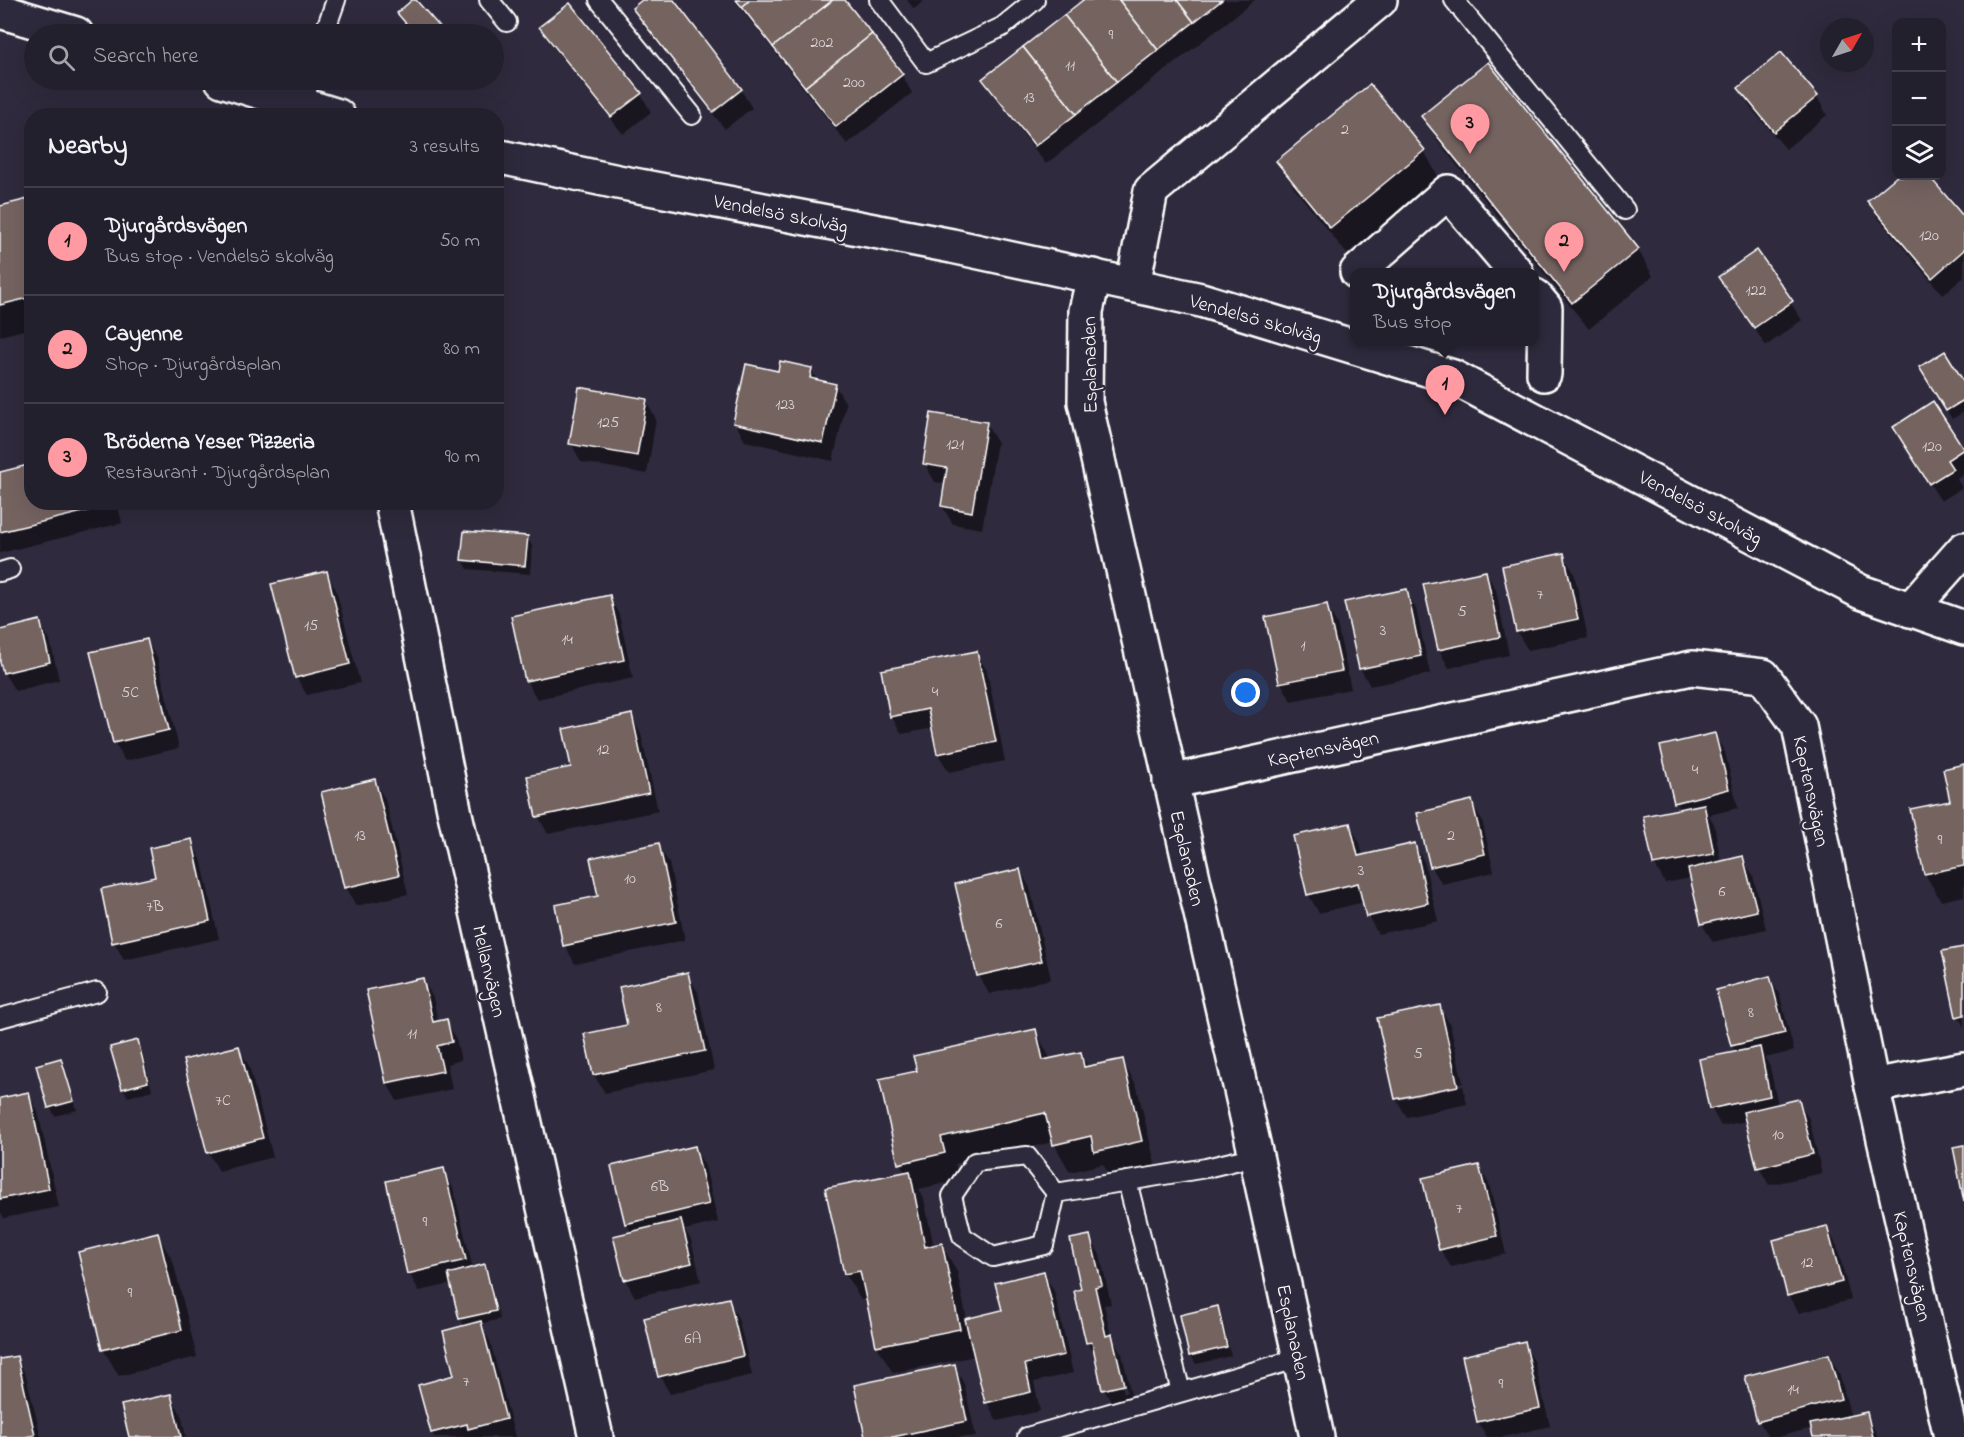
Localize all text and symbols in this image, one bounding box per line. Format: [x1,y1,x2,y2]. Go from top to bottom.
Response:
north arrow [1820,18,1874,72]
map controls [1892,18,1946,180]
button: + [1892,18,1946,72]
house number: 9 [1109,23,1114,47]
search box [24,24,504,90]
house number: 202 [811,31,833,55]
icon: search [45,41,78,74]
text: Search here [93,41,198,73]
house number: 11 [1065,54,1075,78]
house number: 200 [843,71,865,95]
button: − [1892,72,1946,126]
house number: 13 [1023,86,1035,110]
pin: 3 [1450,104,1490,154]
house number: 2 [1341,118,1349,142]
button: layers [1892,126,1946,180]
text: Nearby [48,128,127,166]
text: 3 results [410,133,480,162]
street label: Vendelsö skolväg [710,188,850,244]
text: Djurgårdsvägen [105,211,247,243]
pin: 2 [1544,222,1584,272]
house number: 120 [1919,224,1939,248]
text: 1 [64,227,71,256]
text: 50 m [439,227,480,256]
text: Bus stop · Vendelsö skolväg [105,243,334,272]
popup [1350,268,1539,346]
text: Djurgårdsvägen [1373,277,1516,309]
house number: 122 [1746,279,1767,303]
street label: Vendelsö skolväg [1185,287,1325,354]
text: Bus stop [1373,309,1452,338]
street label: Esplanaden [1076,316,1107,414]
text: Cayenne [105,319,183,351]
text: 2 [63,335,72,364]
text: 80 m [443,335,480,364]
text: Shop · Djurgårdsplan [105,351,281,380]
pin: 1 [1426,366,1464,415]
house number: 123 [775,393,795,417]
house number: 125 [597,411,619,435]
text: Bröderna Yeser Pizzeria [105,427,315,459]
house number: 121 [946,433,964,457]
house number: 120 [1922,435,1942,459]
text: 3 [63,443,72,472]
text: 90 m [445,443,480,472]
text: Restaurant · Djurgårdsplan [105,459,330,488]
street label: Vendelsö skolväg [1631,464,1767,555]
house number: 7 [1537,583,1544,607]
house number: 5 [1457,600,1467,624]
house number: 15 [304,614,318,638]
house number: 3 [1380,619,1386,643]
house number: 14 [561,628,573,652]
house number: 1 [1300,634,1306,658]
your location [1231,678,1260,707]
house number: 4 [932,680,939,704]
house number: 5C [121,681,139,705]
street label: Kaptensvägen [1265,725,1382,777]
street label: Kaptensvägen [1783,733,1835,850]
house number: 12 [596,738,610,762]
house number: 4 [1692,758,1699,782]
street label: Esplanaden [1160,808,1211,909]
house number: 13 [354,824,366,848]
house number: 2 [1447,824,1455,848]
house number: 9 [1938,828,1943,852]
house number: 3 [1358,859,1364,883]
house number: 10 [624,867,636,891]
house number: 6 [1718,880,1726,904]
house number: 7B [146,895,164,919]
house number: 6 [995,912,1003,936]
street label: Mellanvägen [462,922,512,1021]
house number: 8 [656,996,662,1020]
house number: 8 [1748,1001,1754,1025]
house number: 11 [407,1022,417,1046]
house number: 5 [1413,1042,1423,1066]
house number: 7C [215,1089,231,1113]
house number: 10 [1772,1123,1784,1147]
house number: 6B [651,1175,669,1199]
house number: 7 [1456,1197,1463,1221]
street label: Kaptensvägen [1883,1208,1937,1325]
house number: 9 [423,1210,428,1234]
house number: 12 [1800,1251,1814,1275]
house number: 9 [128,1281,133,1305]
street label: Esplanaden [1267,1282,1316,1383]
house number: 6A [685,1327,702,1351]
house number: 7 [463,1370,470,1394]
house number: 9 [1499,1372,1504,1396]
house number: 14 [1787,1378,1799,1402]

